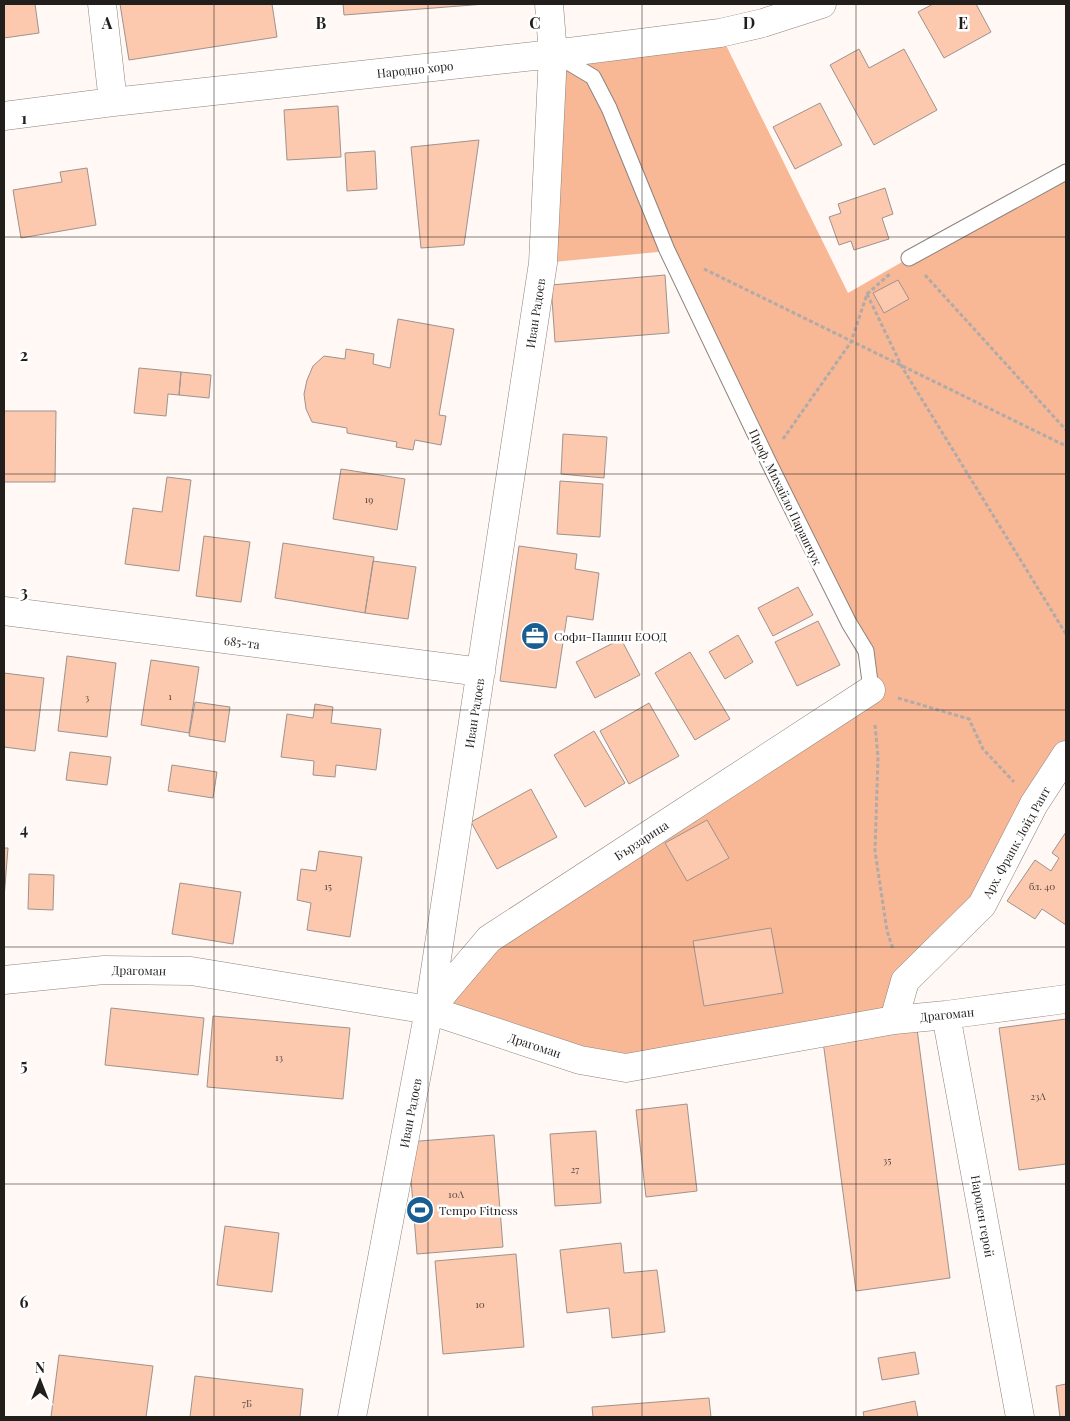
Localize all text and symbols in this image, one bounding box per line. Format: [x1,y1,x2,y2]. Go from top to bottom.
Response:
text: A [101,12,113,33]
text: B [316,12,327,33]
text: C [529,12,541,33]
text: D [743,12,755,33]
text: E [958,12,968,33]
street label: Народно хоро [376,57,455,81]
text: 1 [21,107,27,128]
street label: Иван Радоев [522,276,548,349]
text: 2 [20,344,28,365]
street label: Проф. Михайло Парашчук [746,426,826,568]
house number: 19 [365,492,373,506]
text: 3 [20,581,28,602]
office icon: Софи-Пашин ЕООД [520,621,550,651]
place label: Софи-Пашин ЕООД [554,628,667,644]
street label: 685-та [223,632,261,652]
street label: Иван Радоев [461,676,487,749]
house number: 1 [168,689,172,703]
house number: 3 [85,690,90,704]
street label: Арх. Франк Лойд Раит [978,783,1054,902]
street label: Бързарица [611,817,671,863]
text: 4 [20,818,28,839]
house number: 15 [324,879,332,893]
house number: бл. 40 [1029,879,1055,893]
street label: Драгоман [112,962,166,978]
street label: Драгоман [919,1003,975,1025]
street label: Драгоман [507,1029,563,1061]
house number: 13 [275,1050,284,1064]
text: 5 [20,1054,28,1075]
street label: Иван Радоев [395,1076,425,1149]
house number: 23А [1030,1089,1046,1103]
house number: 35 [883,1153,891,1167]
house number: 27 [571,1162,579,1176]
street label: Народен герой [968,1174,998,1259]
house number: 10A [448,1187,465,1201]
sports icon: Tempo Fitness [405,1195,435,1225]
place label: Tempo Fitness [439,1202,518,1218]
text: 6 [20,1291,29,1312]
house number: 10 [475,1297,485,1311]
north arrow [15,1356,65,1406]
text: N [35,1358,45,1377]
house number: 7Б [242,1396,252,1410]

